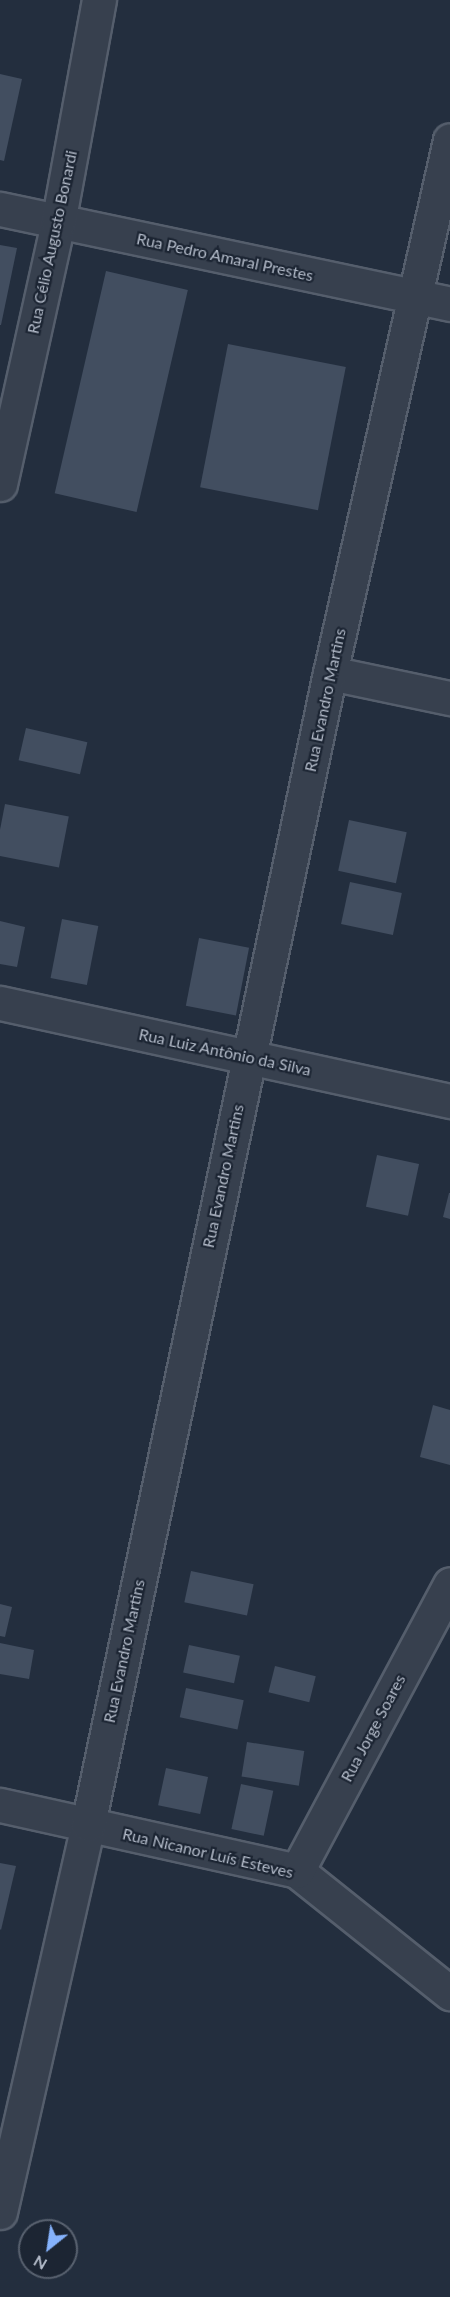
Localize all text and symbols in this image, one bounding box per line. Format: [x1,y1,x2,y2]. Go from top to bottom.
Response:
street label: Rua Célio Augusto Bonardi [23,148,81,336]
street label: Rua Pedro Amaral Prestes [135,229,315,285]
street label: Rua Evandro Martins [300,626,350,774]
street label: Rua Luiz Antônio da Silva [137,1024,313,1080]
street label: Rua Evandro Martins [198,1102,248,1250]
street label: Rua Evandro Martins [99,1577,149,1725]
street label: Rua Jorge Soares [337,1671,409,1785]
street label: Rua Nicanor Luís Esteves [121,1824,295,1882]
north arrow [18,2219,78,2279]
text: N [30,2252,50,2275]

